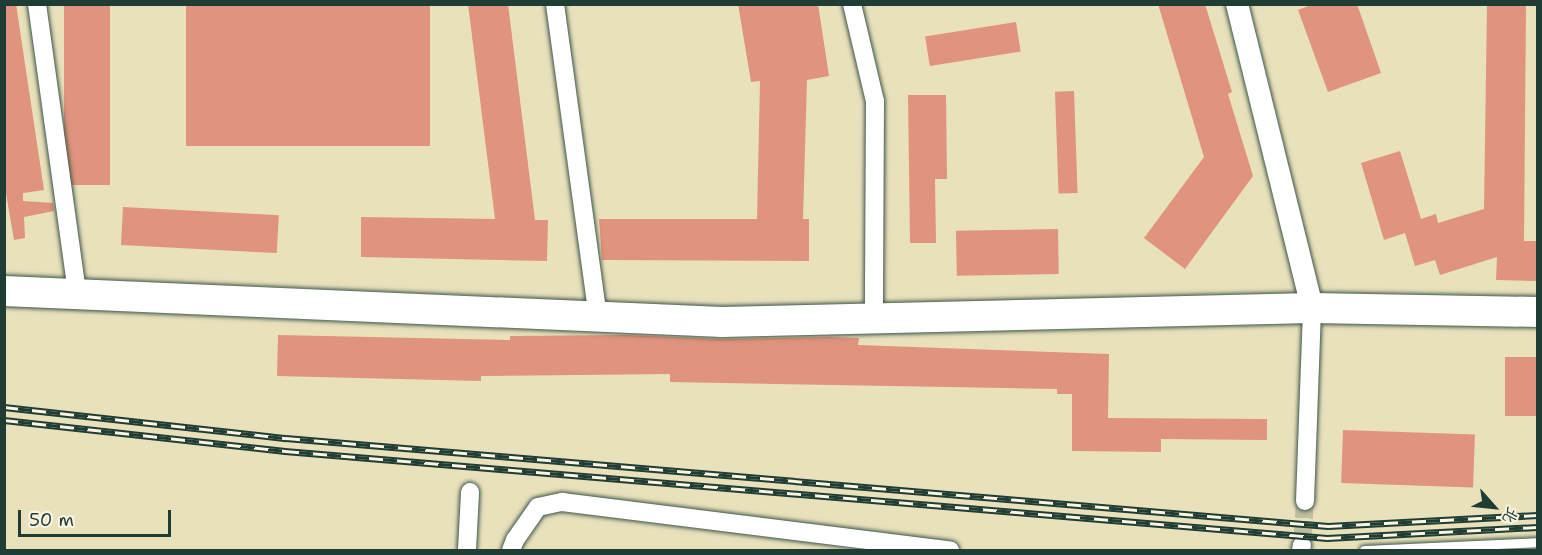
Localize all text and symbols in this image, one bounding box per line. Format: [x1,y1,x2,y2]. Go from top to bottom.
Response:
north arrow [1464,477,1524,537]
scale bar [21,498,174,536]
text: 北 [1497,503,1523,527]
text: 50 m [29,508,74,532]

